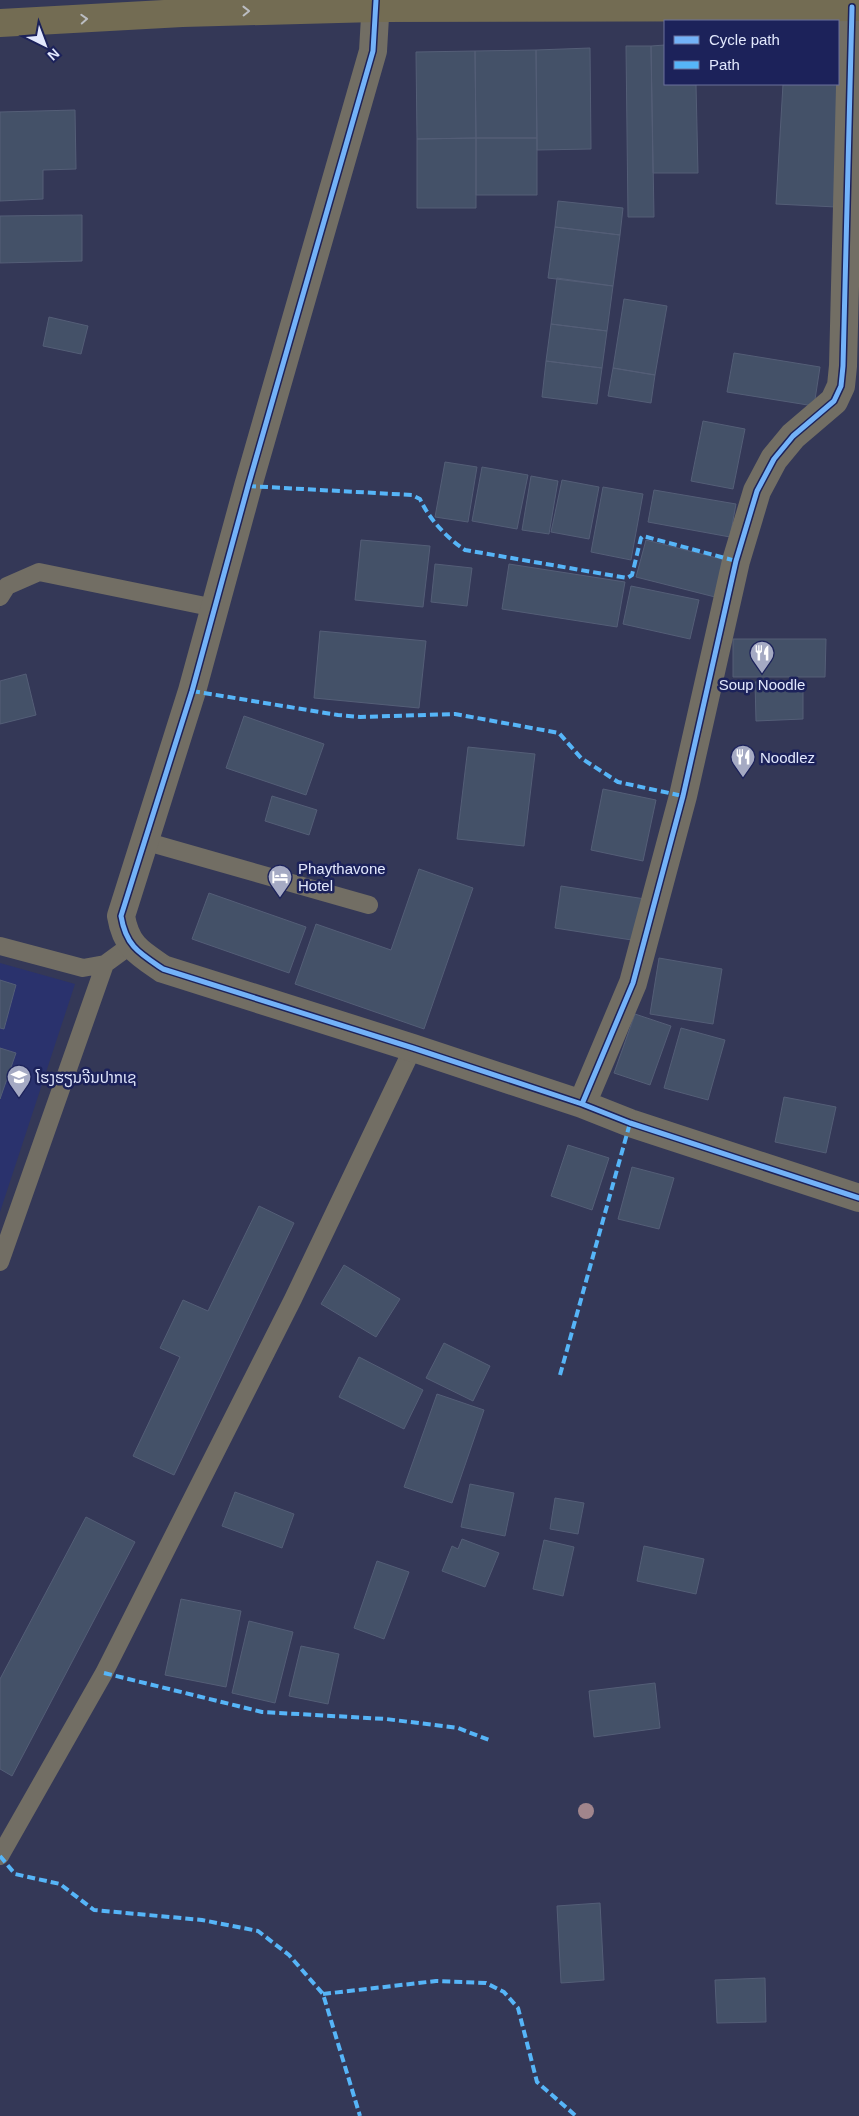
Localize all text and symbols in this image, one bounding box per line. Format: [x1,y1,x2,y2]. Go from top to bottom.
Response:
one-way arrow [242,6,250,17]
one-way arrow [80,13,88,24]
north arrow [20,20,70,70]
legend [664,20,839,85]
text: Cycle path [709,31,780,48]
text: N [45,45,63,64]
text: Path [709,56,740,73]
restaurant icon: Soup Noodle [749,640,775,674]
place label: Soup Noodle [719,676,805,693]
restaurant icon: Noodlez [730,744,756,778]
place label: Noodlez [760,749,815,766]
place label: Phaythavone Hotel [298,860,386,894]
hotel icon: Phaythavone Hotel [267,864,293,898]
school or university icon: ໂຮງຮຽນຈີນປາກເຊ [6,1064,32,1098]
place label: ໂຮງຮຽນຈີນປາກເຊ [35,1069,136,1088]

